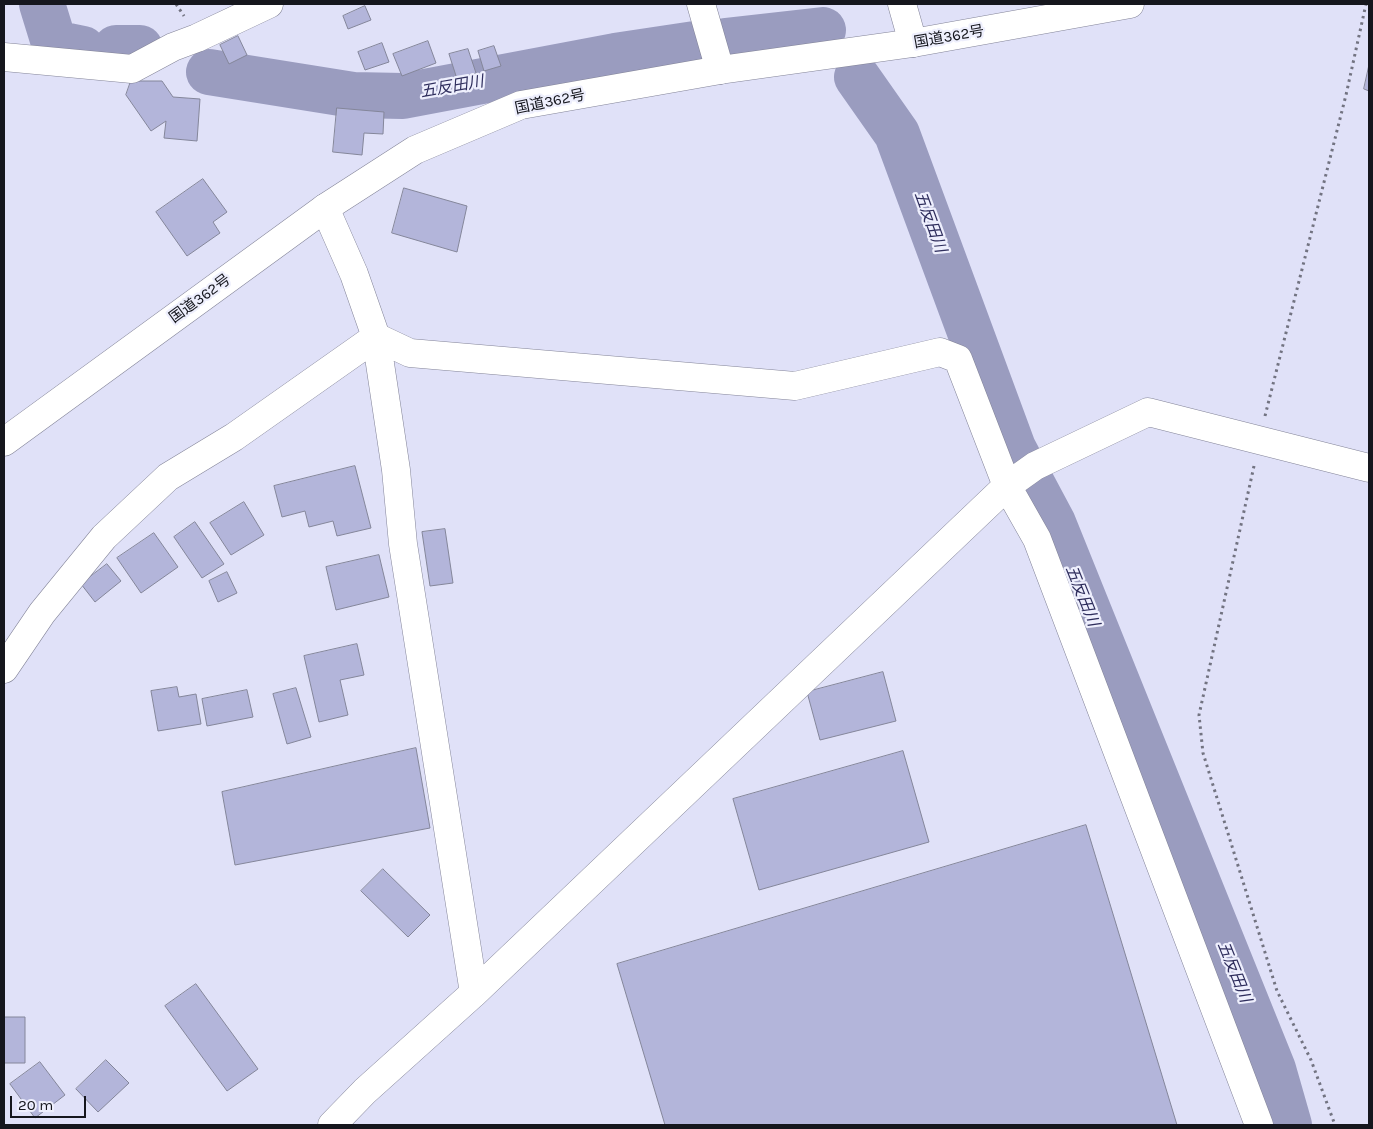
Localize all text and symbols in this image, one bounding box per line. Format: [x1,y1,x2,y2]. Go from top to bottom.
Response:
street label: 国道362号 [912,22,986,52]
water label: 五反田川 [419,72,485,102]
street label: 国道362号 [513,86,587,118]
water label: 五反田川 [910,189,950,255]
street label: 国道362号 [166,271,234,327]
water label: 五反田川 [1061,563,1103,629]
water label: 五反田川 [1213,939,1255,1005]
scale bar [12,1086,89,1118]
text: 20 m [18,1096,53,1114]

